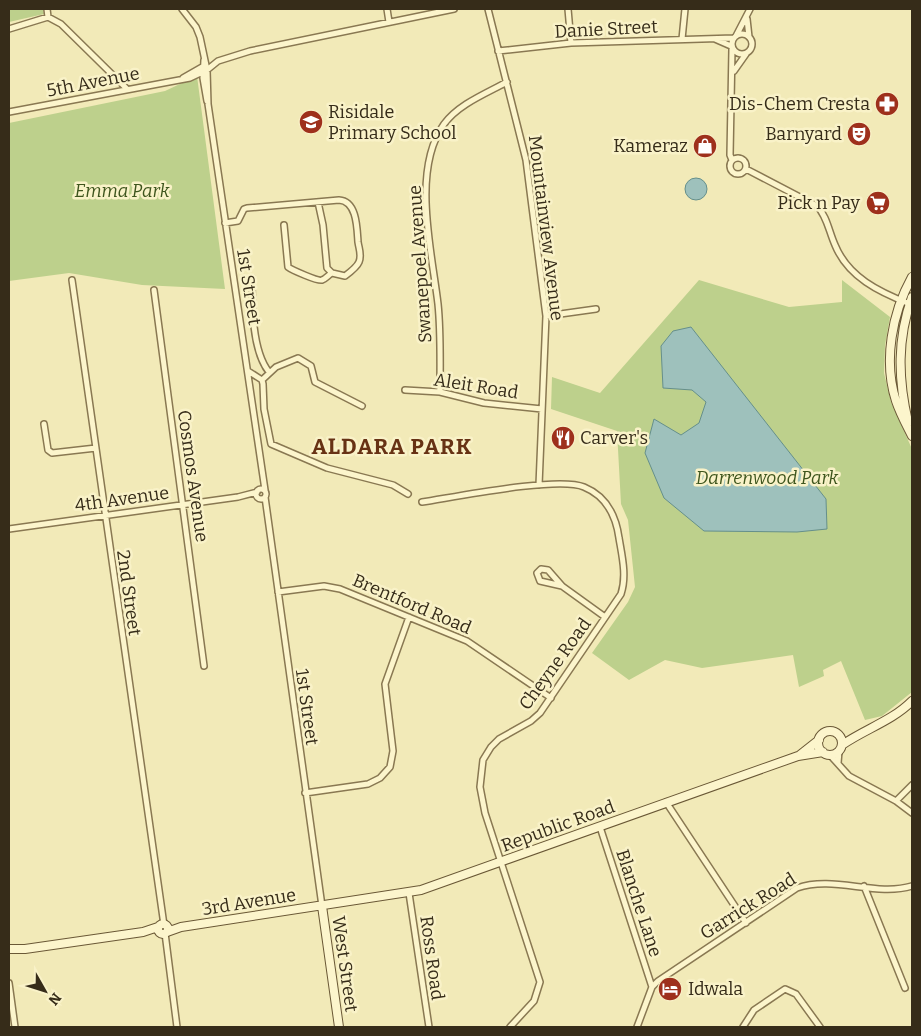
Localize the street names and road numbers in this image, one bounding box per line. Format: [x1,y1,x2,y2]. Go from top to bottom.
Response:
street label: Danie Street [554,15,659,43]
street label: 5th Avenue [45,62,141,102]
street label: Mountainview Avenue [524,134,568,322]
street label: Swanepoel Avenue [404,184,436,344]
street label: 1st Street [232,247,266,327]
street label: Aleit Road [432,368,520,404]
street label: Cosmos Avenue [173,409,213,543]
street label: 4th Avenue [73,482,171,516]
street label: 2nd Street [112,549,146,638]
street label: Brentford Road [349,569,475,639]
street label: Cheyne Road [514,613,596,714]
street label: 1st Street [291,667,323,747]
street label: Republic Road [498,795,618,857]
street label: Blanche Lane [611,846,667,960]
street label: Garrick Road [696,868,800,944]
street label: 3rd Avenue [200,884,298,920]
street label: Ross Road [415,914,449,1002]
street label: West Street [327,915,363,1014]

